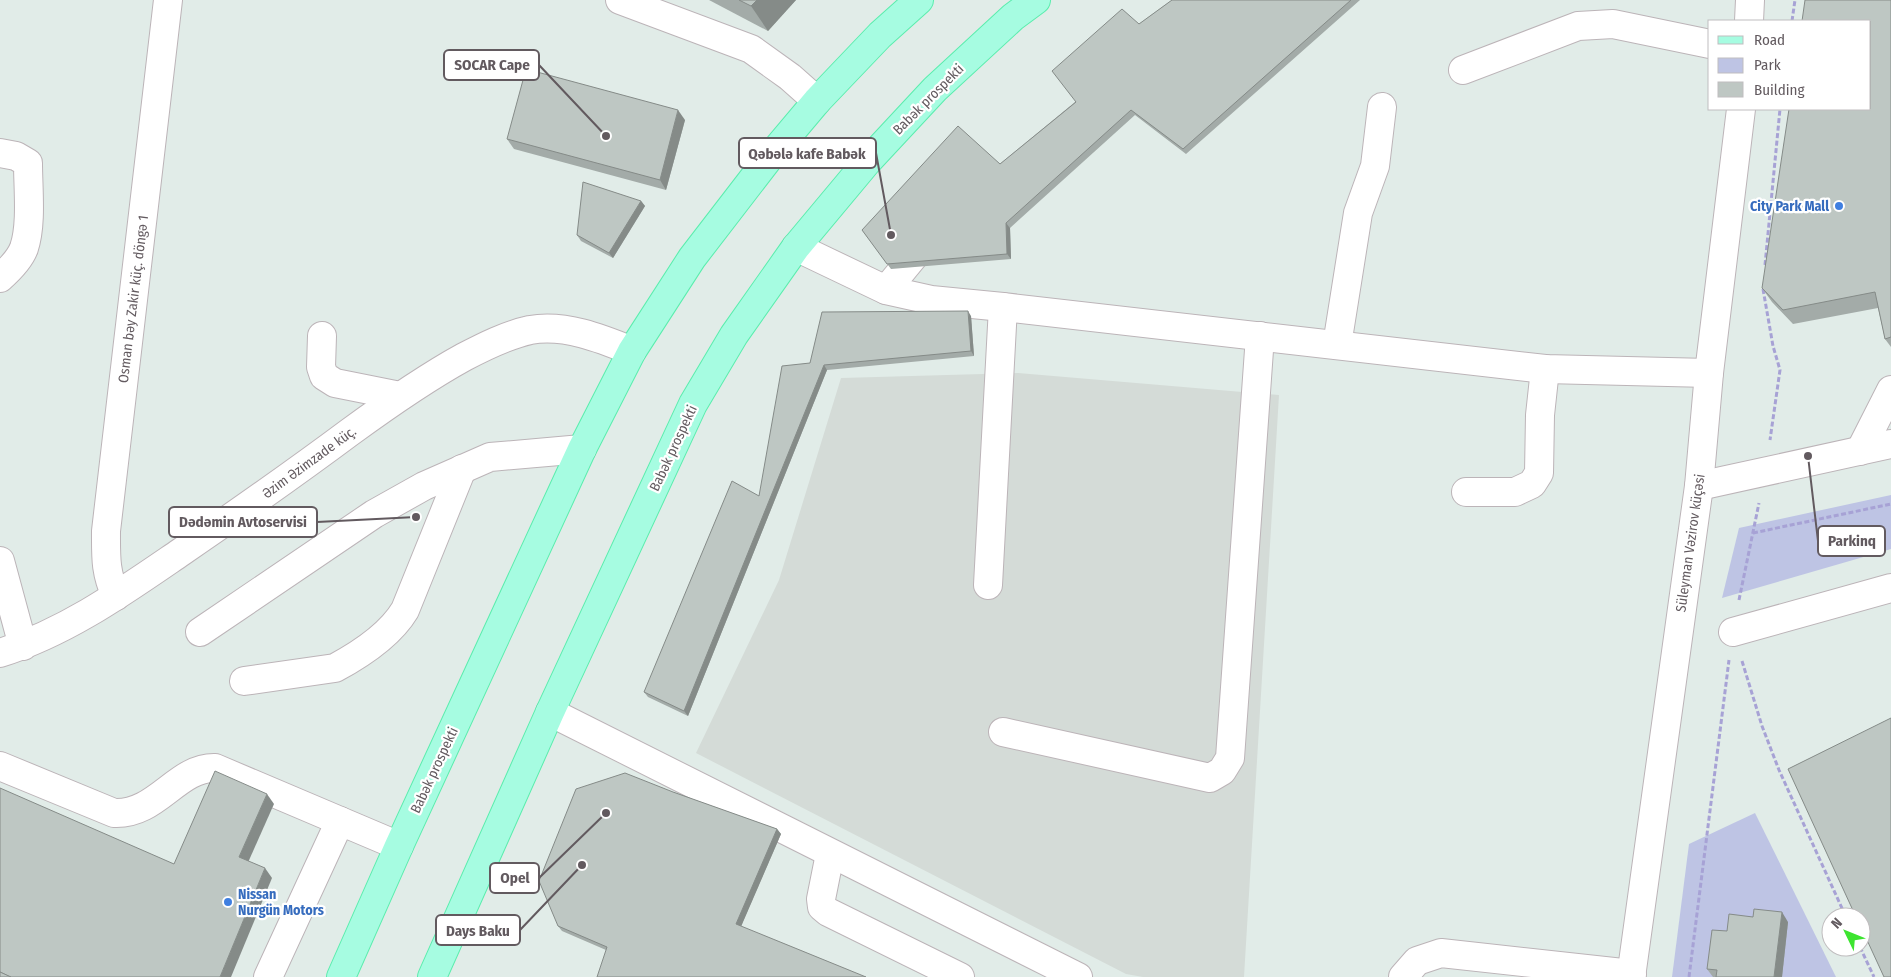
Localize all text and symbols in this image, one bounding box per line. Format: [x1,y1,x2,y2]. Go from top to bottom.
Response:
legend [1708,20,1871,110]
text: Road [1754,31,1785,49]
callout: SOCAR Cape [444,50,539,80]
text: SOCAR Cape [454,56,530,74]
text: Park [1754,56,1781,74]
street label: Babək prospekti [889,60,967,138]
text: Building [1754,81,1805,99]
callout: Qəbələ kafe Babək [739,138,876,168]
text: Qəbələ kafe Babək [748,145,866,163]
place label: City Park Mall [1750,198,1829,215]
marker: City Park Mall [1833,200,1845,212]
street label: Osman bəy Zakir küç. döngə 1 [115,214,152,384]
street label: Babək prospekti [646,402,701,494]
street label: Əzim Əzimzade küç. [259,423,360,502]
street label: Süleyman Vəzirov küçəsi [1672,473,1709,613]
callout: Dədəmin Avtoservisi [169,507,317,537]
text: Dədəmin Avtoservisi [179,513,307,531]
callout: Parkinq [1818,526,1885,556]
text: Parkinq [1828,532,1876,550]
street label: Babək prospekti [407,724,462,816]
callout: Opel [490,863,539,893]
text: Opel [500,869,531,887]
place label: Nissan Nurgün Motors [238,886,324,919]
marker: Nissan Nurgün Motors [222,896,234,908]
north arrow [1821,907,1871,957]
callout: Days Baku [436,915,520,945]
text: N [1828,915,1846,932]
text: Days Baku [446,922,510,940]

